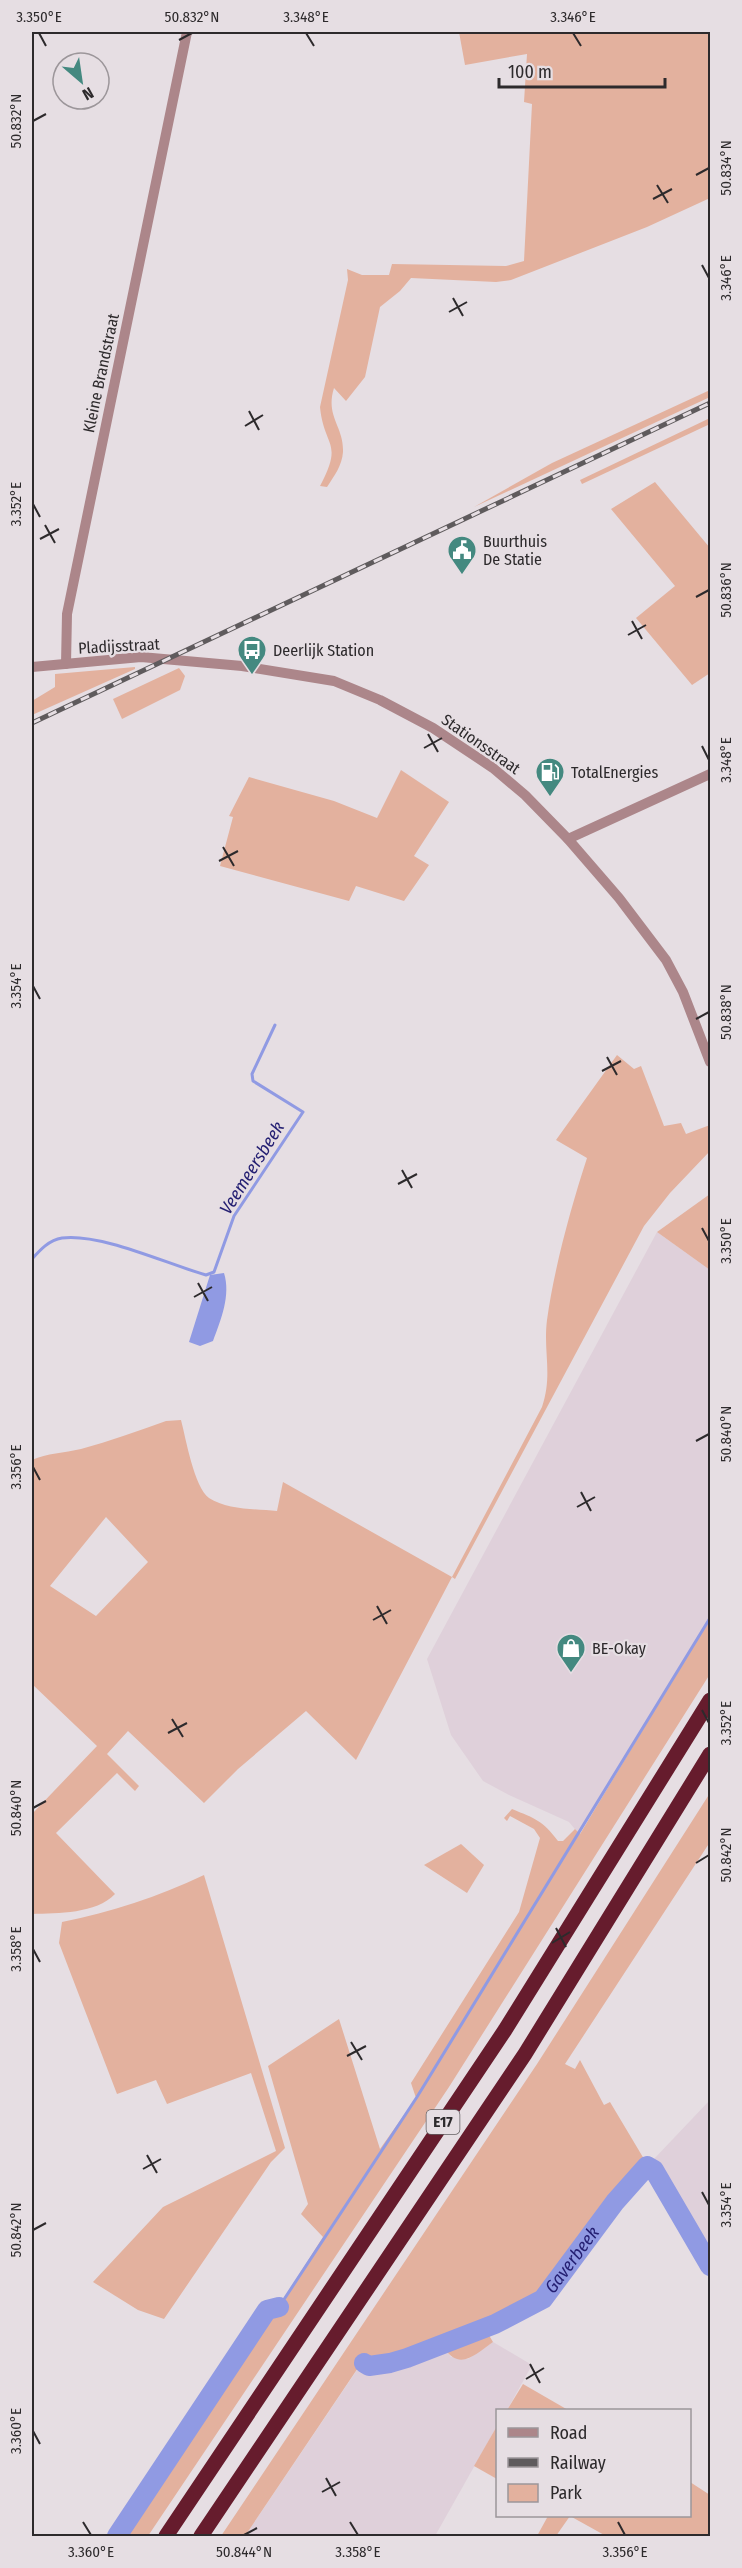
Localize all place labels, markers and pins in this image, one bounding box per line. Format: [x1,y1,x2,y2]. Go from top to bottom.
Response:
place label: Buurthuis De Statie [483,532,547,569]
public building icon: Buurthuis De Statie [446,534,478,576]
bus stop icon: Deerlijk Station [236,634,268,676]
place label: Deerlijk Station [273,641,374,660]
fuel station icon: TotalEnergies [534,756,566,798]
place label: TotalEnergies [571,763,658,782]
shop icon: BE-Okay [555,1632,587,1674]
place label: BE-Okay [592,1639,647,1658]

